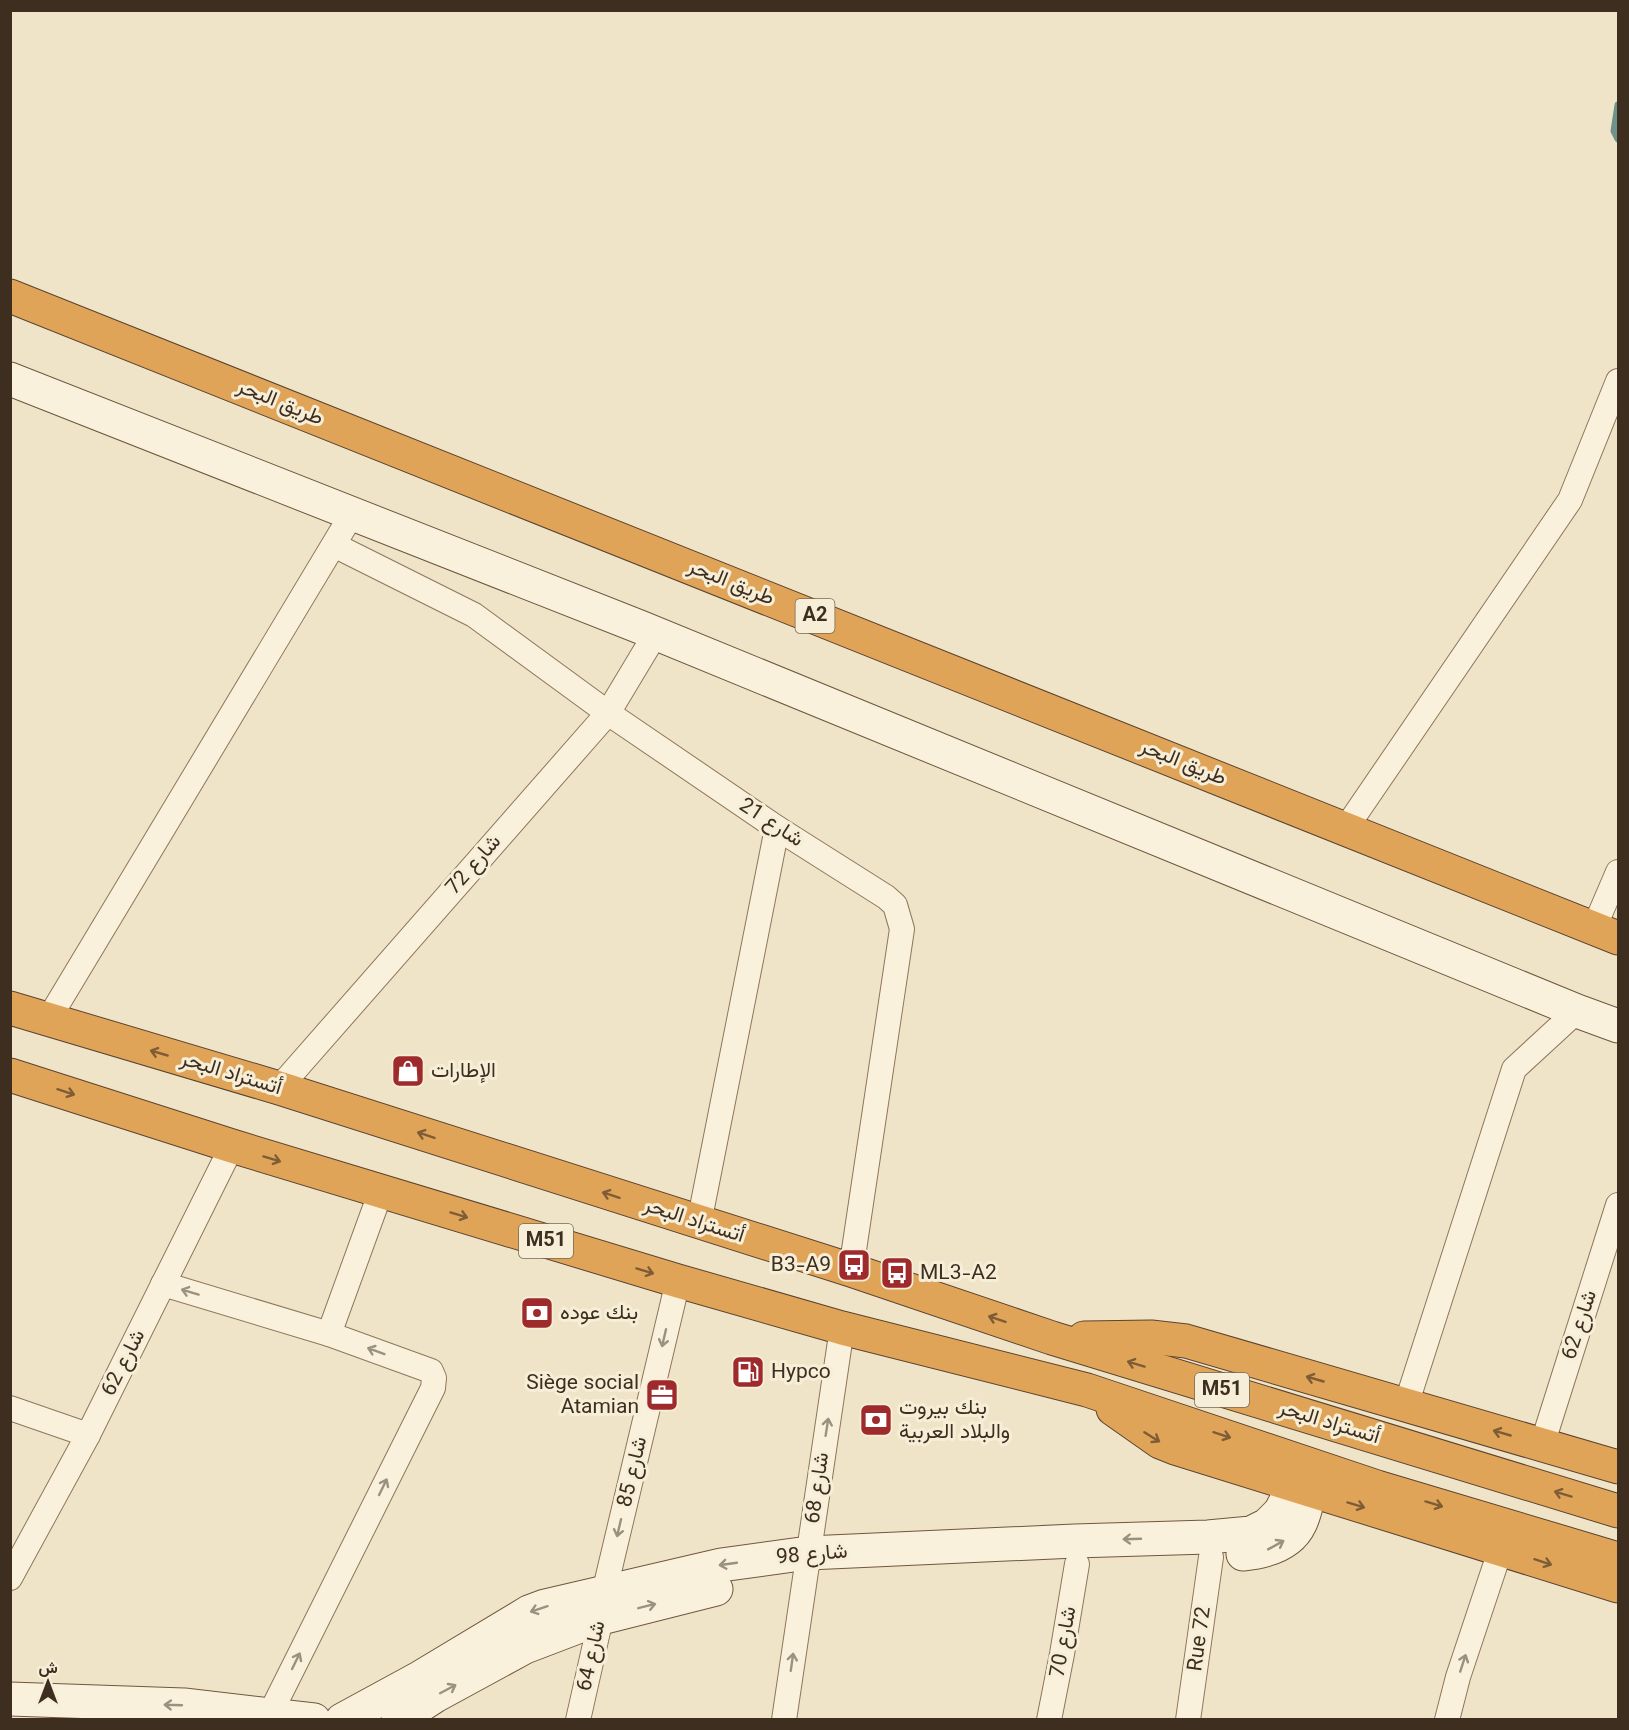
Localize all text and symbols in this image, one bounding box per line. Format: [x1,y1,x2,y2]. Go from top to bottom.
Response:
street label: طريق البحر [231,370,328,435]
street label: طريق البحر [682,550,779,615]
road number: A2 [796,599,834,633]
street label: طريق البحر [1134,730,1231,795]
street label: شارع 21 [732,790,810,856]
street label: شارع 72 [438,827,510,903]
street label: أتستراد البحر [175,1043,286,1105]
one-way arrow [150,1047,169,1058]
shop icon: الإطارات [390,1053,426,1089]
place label: الإطارات [431,1055,496,1088]
one-way arrow [56,1088,75,1099]
one-way arrow [417,1129,436,1140]
one-way arrow [262,1154,281,1165]
one-way arrow [602,1189,621,1200]
street label: أتستراد البحر [638,1189,749,1253]
one-way arrow [449,1210,468,1221]
road number: M51 [519,1224,573,1258]
bus stop icon: B3-A9 [836,1247,872,1283]
place label: B3-A9 [771,1249,831,1282]
bus stop icon: ML3-A2 [879,1255,915,1291]
place label: ML3-A2 [920,1257,997,1290]
one-way arrow [635,1266,654,1277]
one-way arrow [181,1286,200,1297]
street label: شارع 62 [1553,1286,1607,1364]
bank icon: بنك عوده [519,1295,555,1331]
place label: بنك عوده [560,1297,638,1330]
one-way arrow [988,1313,1007,1324]
street label: شارع 62 [93,1324,155,1402]
one-way arrow [658,1328,670,1347]
one-way arrow [367,1345,386,1356]
fuel station icon: Hypco [730,1354,766,1390]
place label: Hypco [771,1356,831,1389]
one-way arrow [1127,1358,1146,1369]
place label: Siège social Atamian [526,1367,639,1424]
road number: M51 [1195,1373,1249,1407]
one-way arrow [1306,1373,1325,1384]
office icon: Siège social Atamian [644,1377,680,1413]
place label: بنك بيروت والبلاد العربية [899,1392,1010,1449]
street label: أتستراد البحر [1273,1392,1384,1454]
bank icon: بنك بيروت والبلاد العربية [858,1402,894,1438]
one-way arrow [821,1418,832,1438]
one-way arrow [1493,1427,1512,1438]
one-way arrow [1143,1430,1160,1443]
one-way arrow [1212,1431,1231,1442]
street label: شارع 85 [609,1433,657,1511]
street label: شارع 68 [797,1450,839,1526]
one-way arrow [378,1478,390,1496]
one-way arrow [1553,1488,1572,1499]
one-way arrow [1424,1499,1443,1510]
one-way arrow [1346,1500,1365,1511]
one-way arrow [613,1518,625,1537]
one-way arrow [1123,1534,1143,1545]
street label: شارع 98 [775,1535,849,1575]
one-way arrow [1267,1539,1285,1550]
one-way arrow [1533,1557,1552,1568]
one-way arrow [719,1558,739,1569]
one-way arrow [637,1600,656,1612]
one-way arrow [530,1604,549,1615]
street label: شارع 70 [1042,1604,1086,1680]
street label: Rue 72 [1179,1604,1221,1673]
street label: شارع 64 [568,1618,616,1694]
north arrow [18,1652,78,1712]
one-way arrow [787,1652,798,1672]
one-way arrow [291,1653,303,1671]
one-way arrow [1458,1654,1469,1673]
text: ش [38,1657,58,1682]
one-way arrow [439,1683,456,1695]
one-way arrow [163,1699,183,1710]

